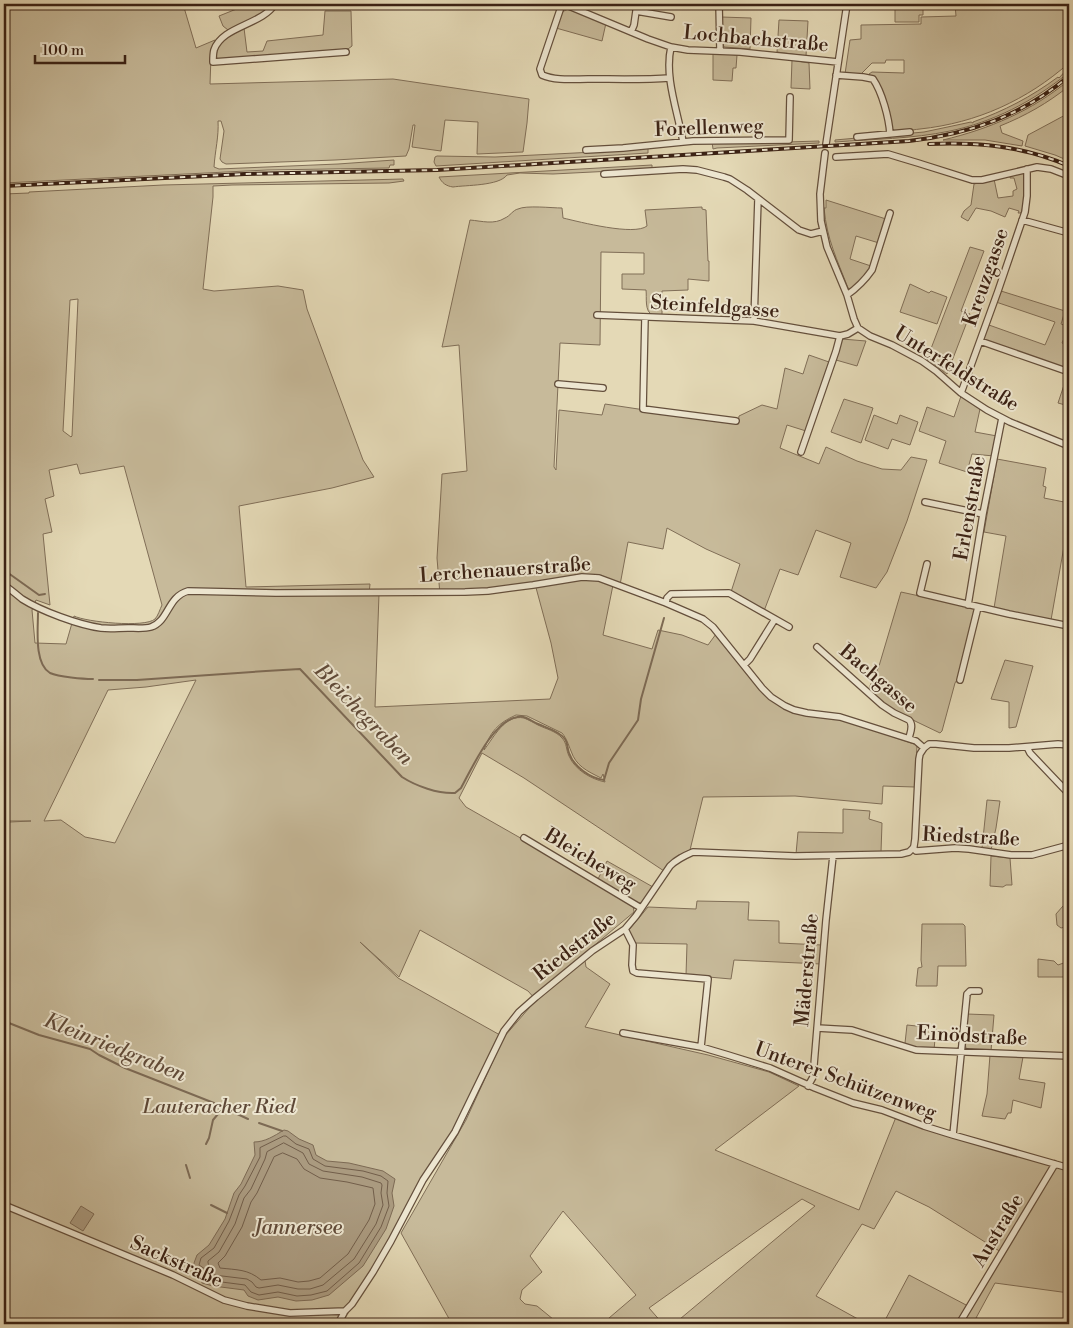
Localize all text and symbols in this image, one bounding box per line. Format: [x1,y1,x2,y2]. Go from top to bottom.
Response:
street label: Lochbachstraße [682,21,830,58]
scale bar [35,32,125,64]
text: 100 m [42,41,84,60]
street label: Forellenweg [654,114,765,143]
street label: Kreuzgasse [958,225,1015,330]
street label: Steinfeldgasse [650,291,780,324]
street label: Unterfeldstraße [889,321,1023,418]
street label: Erlenstraße [949,454,992,563]
street label: Lerchenauerstraße [418,552,592,589]
street label: Bachgasse [833,639,922,719]
water label: Bleichegraben [307,658,419,771]
street label: Riedstraße [921,822,1020,853]
street label: Bleicheweg [539,823,641,898]
street label: Riedstraße [529,907,621,987]
street label: Mäderstraße [790,912,825,1028]
water label: Kleinriedgraben [40,1008,190,1088]
street label: Einödstraße [916,1021,1028,1052]
street label: Unterer Schützenweg [751,1037,941,1126]
park label: Lauteracher Ried [142,1095,296,1120]
street label: Austraße [966,1190,1030,1273]
water label: Jannersee [252,1215,342,1241]
street label: Sackstraße [126,1231,227,1294]

